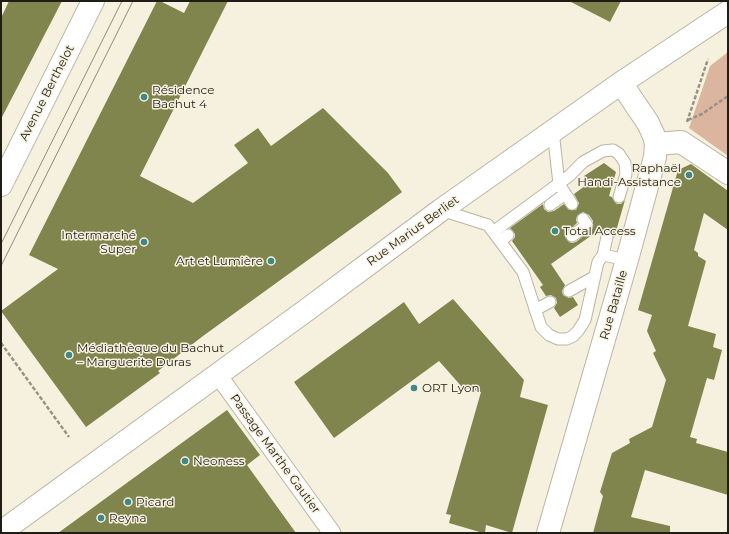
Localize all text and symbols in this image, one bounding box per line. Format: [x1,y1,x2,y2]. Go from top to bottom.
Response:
street label: Avenue Berthelot [17,43,77,143]
place label: Résidence Bachut 4 [152,83,214,111]
marker: Résidence Bachut 4 [139,92,149,102]
place label: Raphaël Handi-Assistance [577,161,681,189]
marker: Raphaël Handi-Assistance [684,170,694,180]
street label: Rue Marius Berliet [364,193,462,269]
place label: Total Access [563,224,636,238]
marker: Total Access [550,226,560,236]
place label: Intermarché Super [61,228,136,256]
marker: Intermarché Super [139,237,149,247]
place label: Art et Lumière [176,254,263,268]
marker: Art et Lumière [266,256,276,266]
street label: Rue Bataille [597,268,631,342]
place label: Médiathèque du Bachut – Marguerite Duras [77,341,224,369]
marker: Médiathèque du Bachut – Marguerite Duras [64,350,74,360]
place label: ORT Lyon [422,381,480,395]
marker: ORT Lyon [409,383,419,393]
street label: Passage Marthe Gautier [227,391,323,517]
place label: Neoness [193,454,245,468]
marker: Neoness [180,456,190,466]
place label: Picard [136,495,174,509]
marker: Picard [123,497,133,507]
place label: Reyna [109,511,147,525]
marker: Reyna [96,513,106,523]

